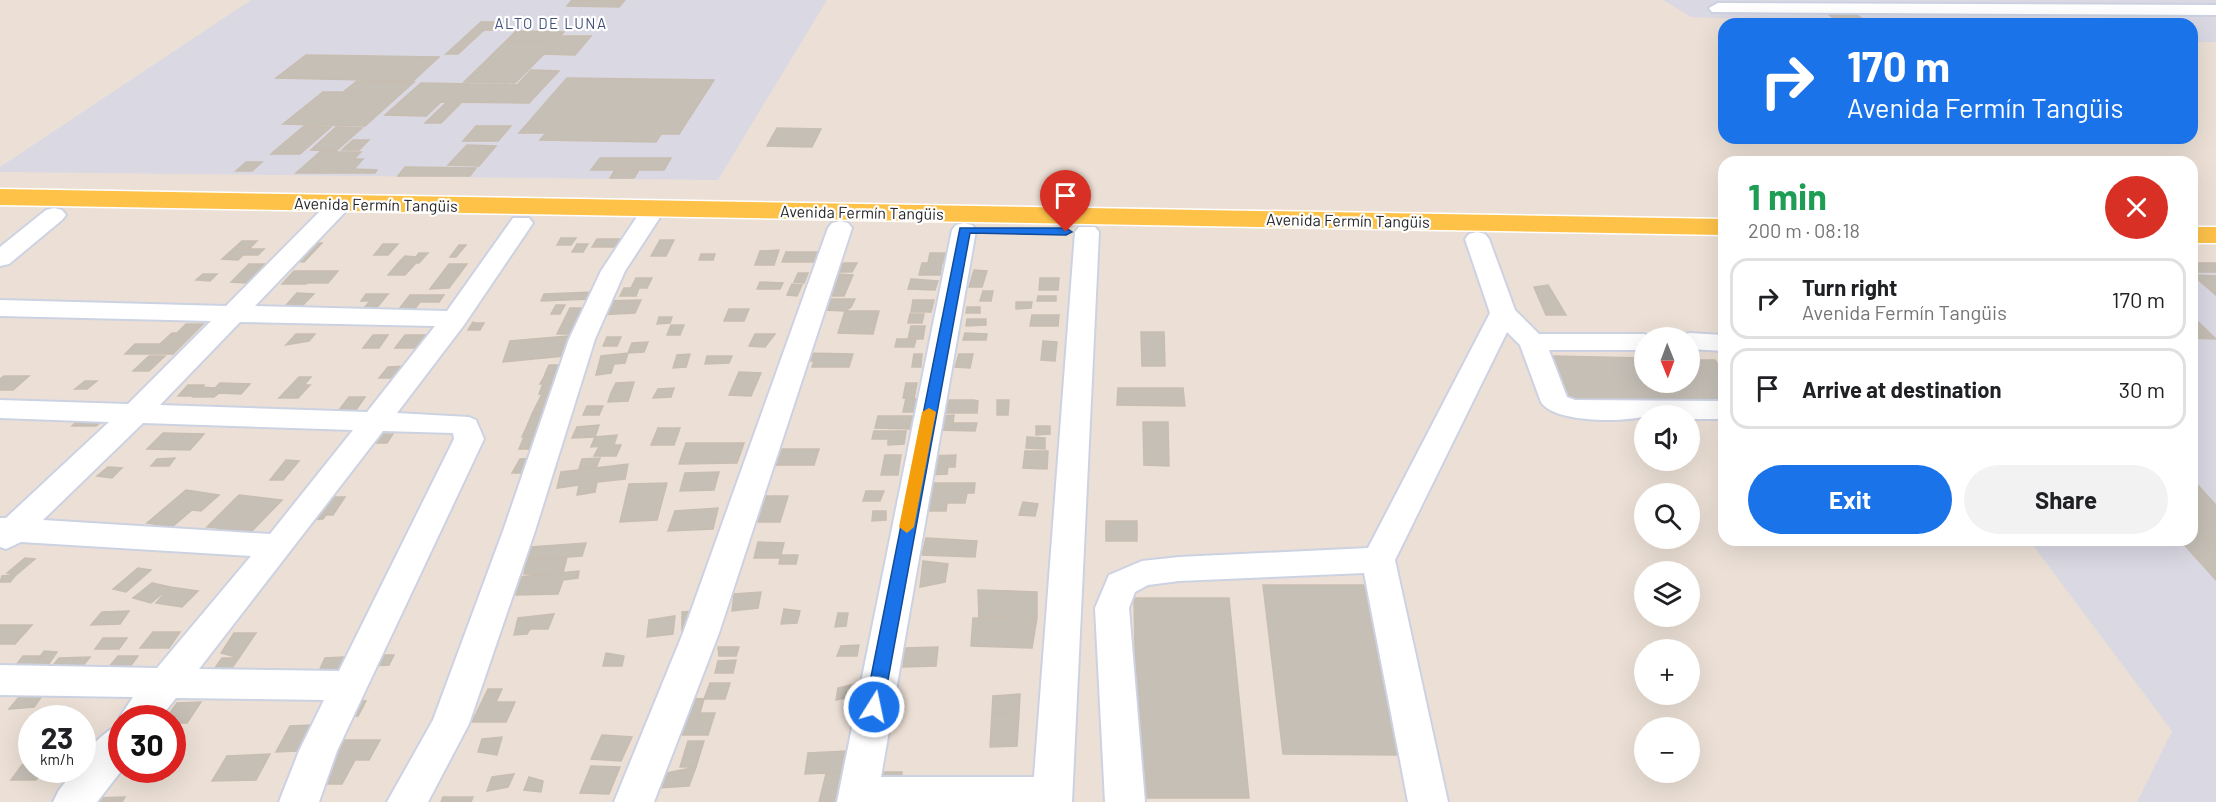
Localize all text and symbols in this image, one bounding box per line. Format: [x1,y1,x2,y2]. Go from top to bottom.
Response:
district label: ALTO DE LUNA [494,14,608,32]
text: 170 m [1847,40,1950,90]
icon: right [1748,42,1826,120]
text: Avenida Fermín Tangüis [1847,91,2123,123]
pin [1040,170,1091,232]
text: 1 min [1748,174,1827,217]
button: close [2105,176,2168,239]
icon: arrive [1049,179,1082,212]
street label: Avenida Fermín Tangüis [294,193,458,215]
street label: Avenida Fermín Tangüis [780,201,944,223]
street label: Avenida Fermín Tangüis [1266,209,1430,231]
text: 200 m · 08:18 [1748,218,1860,242]
text: Turn right [1802,274,1897,300]
icon: right [1751,282,1784,315]
text: 170 m [2112,286,2165,312]
text: Avenida Fermín Tangüis [1802,300,2007,324]
north arrow [1634,327,1700,393]
map controls [1634,327,1700,783]
icon: arrive [1751,372,1784,405]
text: Arrive at destination [1802,376,2001,402]
text: 30 m [2119,376,2165,402]
button: sound [1634,405,1700,471]
button: Exit [1748,465,1952,534]
button: Share [1964,465,2168,534]
button: search [1634,483,1700,549]
button: layers [1634,561,1700,627]
button: + [1634,639,1700,705]
position arrow [842,675,906,739]
speed limit sign: 30 [108,705,186,783]
button: − [1634,717,1700,783]
text: 23 [41,719,73,755]
text: km/h [40,750,74,768]

